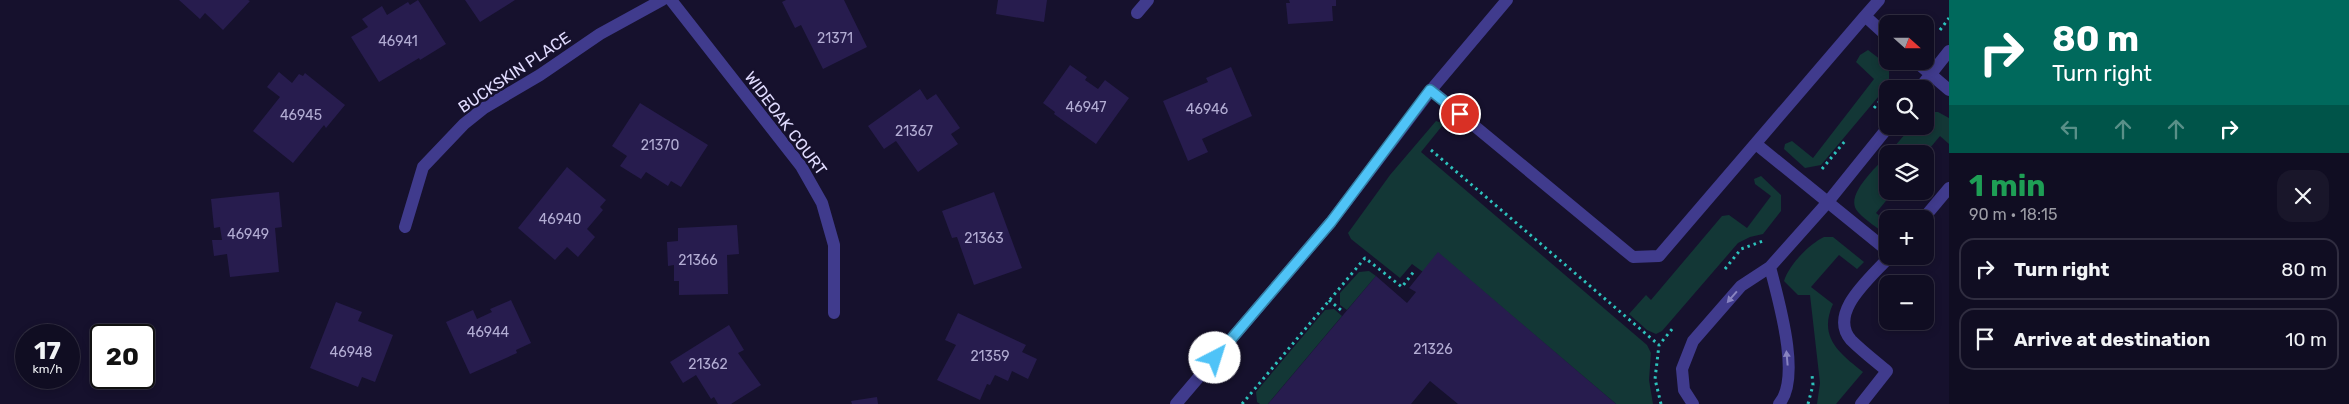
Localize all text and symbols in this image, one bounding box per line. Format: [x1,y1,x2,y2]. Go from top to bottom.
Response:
north arrow [1879,15,1934,70]
map controls [1879,15,1934,330]
text: 80 m [2052,18,2139,60]
icon: right [1969,20,2034,85]
street label: BUCKSKIN PLACE [455,28,574,117]
house number: 21371 [817,30,853,47]
house number: 46941 [378,33,418,50]
text: Turn right [2052,60,2152,87]
street label: WIDEOAK COURT [740,68,831,179]
button: search [1879,80,1934,135]
pin [1439,93,1481,135]
house number: 46947 [1066,99,1106,116]
icon: arrive [1446,100,1474,128]
house number: 46946 [1186,101,1228,118]
house number: 46945 [280,107,322,124]
icon: left [2056,115,2084,143]
icon: ahead [2109,115,2137,143]
icon: ahead [2162,115,2190,143]
icon: right [2215,115,2243,143]
house number: 21367 [895,123,933,140]
house number: 21370 [641,137,679,154]
button: layers [1879,145,1934,200]
text: 1 min [1969,168,2046,204]
button: close [2277,170,2329,222]
text: 90 m · 18:15 [1969,205,2057,224]
button: + [1879,210,1934,265]
house number: 46940 [539,211,582,228]
house number: 46949 [227,226,269,243]
house number: 21363 [964,230,1004,247]
house number: 21366 [678,252,718,269]
icon: right [1971,255,1999,283]
text: Turn right [2014,258,2109,281]
text: 80 m [2281,258,2327,281]
button: − [1879,275,1934,330]
one-way arrow [1726,290,1738,302]
speed limit sign: 20 [90,324,155,389]
house number: 46944 [467,324,510,341]
icon: arrive [1971,325,1999,353]
text: Arrive at destination [2014,328,2210,351]
text: 10 m [2285,328,2327,351]
position arrow [1188,331,1240,383]
text: 17 [34,336,61,365]
house number: 21326 [1413,341,1453,358]
house number: 46948 [330,344,373,361]
house number: 21359 [970,348,1010,365]
one-way arrow [1783,350,1791,366]
house number: 21362 [688,356,728,373]
text: km/h [33,362,62,376]

